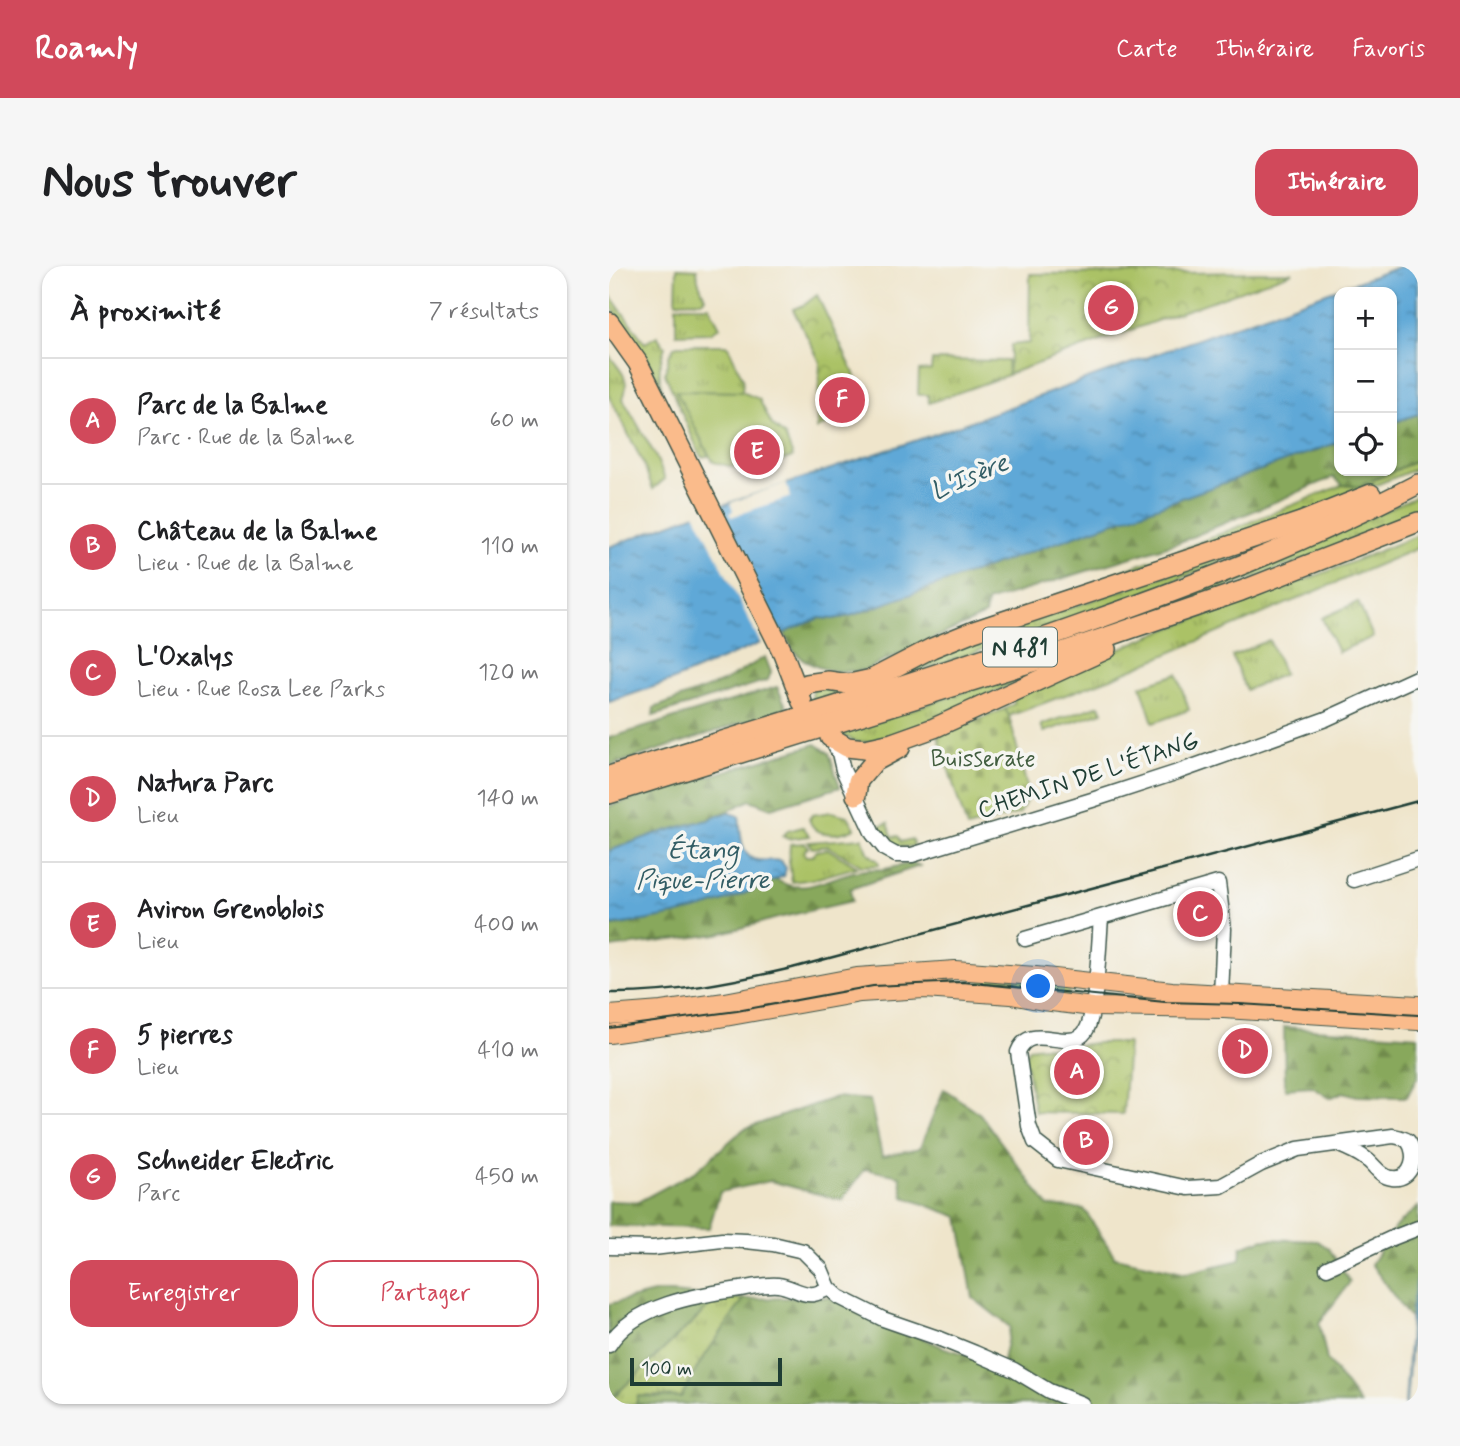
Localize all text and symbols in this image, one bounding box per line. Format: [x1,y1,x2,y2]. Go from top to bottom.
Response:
text: Roamly [35,27,138,71]
text: Carte [1116,34,1178,65]
text: Itinéraire [1216,34,1314,65]
text: Favoris [1352,34,1425,65]
button: Itinéraire [1255,149,1418,216]
text: Nous trouver [42,150,297,215]
pin: G [1088,282,1134,334]
map controls [1334,287,1397,476]
button: + [1334,287,1397,350]
text: À proximité [70,292,221,331]
text: 7 résultats [429,297,539,327]
button: − [1334,350,1397,413]
pin: F [819,374,865,426]
text: Parc de la Balme [137,389,328,423]
text: A [85,406,101,436]
text: 60 m [490,406,539,436]
button: locate [1334,413,1397,476]
text: Parc · Rue de la Balme [137,423,355,453]
pin: E [734,426,780,478]
water label: L'Isère [926,446,1015,509]
text: Château de la Balme [137,515,378,549]
text: B [86,532,100,562]
text: 110 m [480,532,539,562]
text: Lieu · Rue de la Balme [137,549,354,579]
road number: N 481 [983,628,1057,666]
text: L'Oxalys [137,641,233,675]
text: C [85,658,101,688]
text: 120 m [478,658,539,688]
text: Lieu · Rue Rosa Lee Parks [137,675,385,705]
street label: CHEMIN DE L'ÉTANG [973,724,1203,827]
park label: Buisserate [930,744,1036,775]
text: Natura Parc [137,767,274,801]
text: D [85,784,101,814]
text: 140 m [476,784,539,814]
text: Lieu [137,801,179,831]
water label: Étang Pique-Pierre [636,833,770,898]
pin: C [1177,888,1223,940]
text: Aviron Grenoblois [137,893,324,927]
text: E [86,910,100,940]
text: 400 m [474,910,539,940]
text: Lieu [137,927,179,957]
your location [1021,969,1055,1003]
text: 5 pierres [137,1019,233,1053]
pin: D [1222,1025,1268,1077]
text: F [87,1036,99,1066]
text: 410 m [477,1036,539,1066]
pin: A [1054,1046,1100,1098]
text: Lieu [137,1053,179,1083]
pin: B [1063,1116,1109,1168]
text: Schneider Electric [137,1145,334,1179]
text: G [85,1162,101,1192]
text: 450 m [475,1162,539,1192]
text: Parc [137,1179,180,1209]
button: Enregistrer [70,1260,298,1327]
button: Partager [312,1260,539,1327]
scale bar [630,1355,782,1387]
text: 100 m [641,1357,692,1382]

